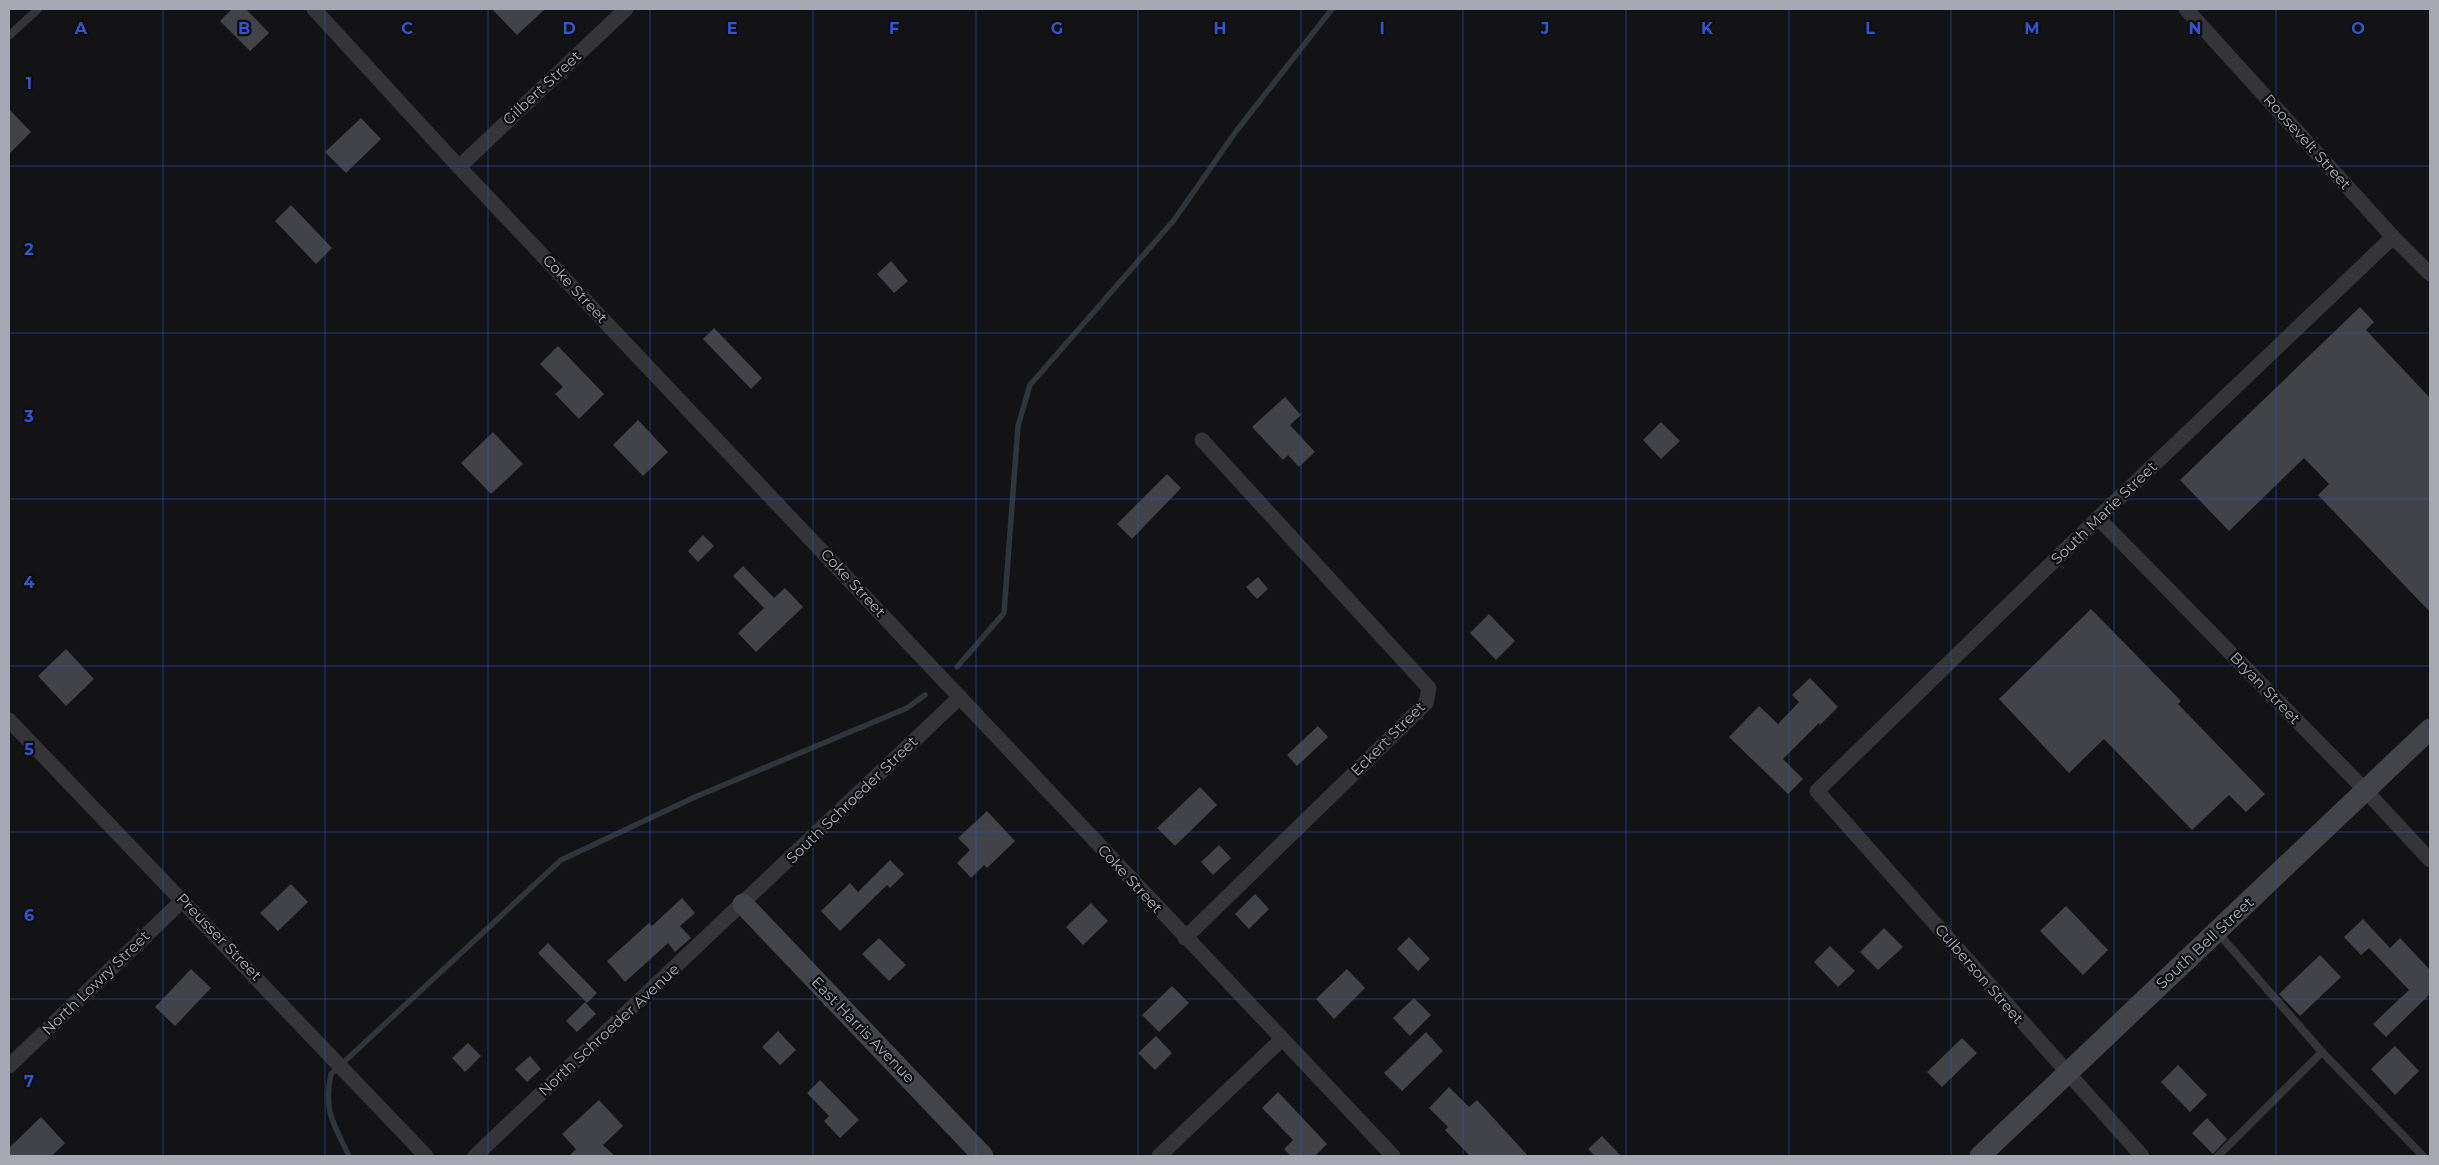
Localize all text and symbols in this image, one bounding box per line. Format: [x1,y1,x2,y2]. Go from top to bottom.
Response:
text: A [74,19,88,38]
text: B [238,19,250,38]
text: C [401,19,413,38]
text: D [562,19,576,38]
text: E [727,19,737,38]
text: F [889,19,899,38]
text: G [1051,19,1063,38]
text: H [1214,19,1226,38]
text: I [1379,19,1385,38]
text: J [1540,19,1549,38]
text: K [1701,19,1714,38]
text: L [1865,19,1875,38]
text: M [2024,19,2040,38]
text: N [2189,19,2201,38]
text: O [2351,19,2365,38]
street label: Gilbert Street [498,46,585,129]
text: 1 [26,74,32,93]
street label: Roosevelt Street [2259,90,2355,193]
text: 2 [24,240,34,259]
street label: Coke Street [539,250,612,327]
text: 3 [23,407,34,426]
street label: South Marie Street [2047,457,2161,568]
street label: Coke Street [817,544,890,621]
text: 4 [23,573,35,592]
street label: Bryan Street [2226,647,2305,728]
street label: Eckert Street [1346,697,1429,780]
street label: South Schroeder Street [782,732,921,867]
text: 5 [24,740,34,759]
street label: Coke Street [1094,840,1167,917]
street label: Preusser Street [173,889,266,984]
street label: South Bell Street [2152,893,2257,993]
text: 6 [24,906,34,925]
street label: Culberson Street [1931,920,2028,1027]
street label: North Lowry Street [38,926,153,1039]
street label: North Schroeder Avenue [534,959,683,1100]
street label: East Harris Avenue [808,972,919,1087]
text: 7 [24,1072,34,1091]

